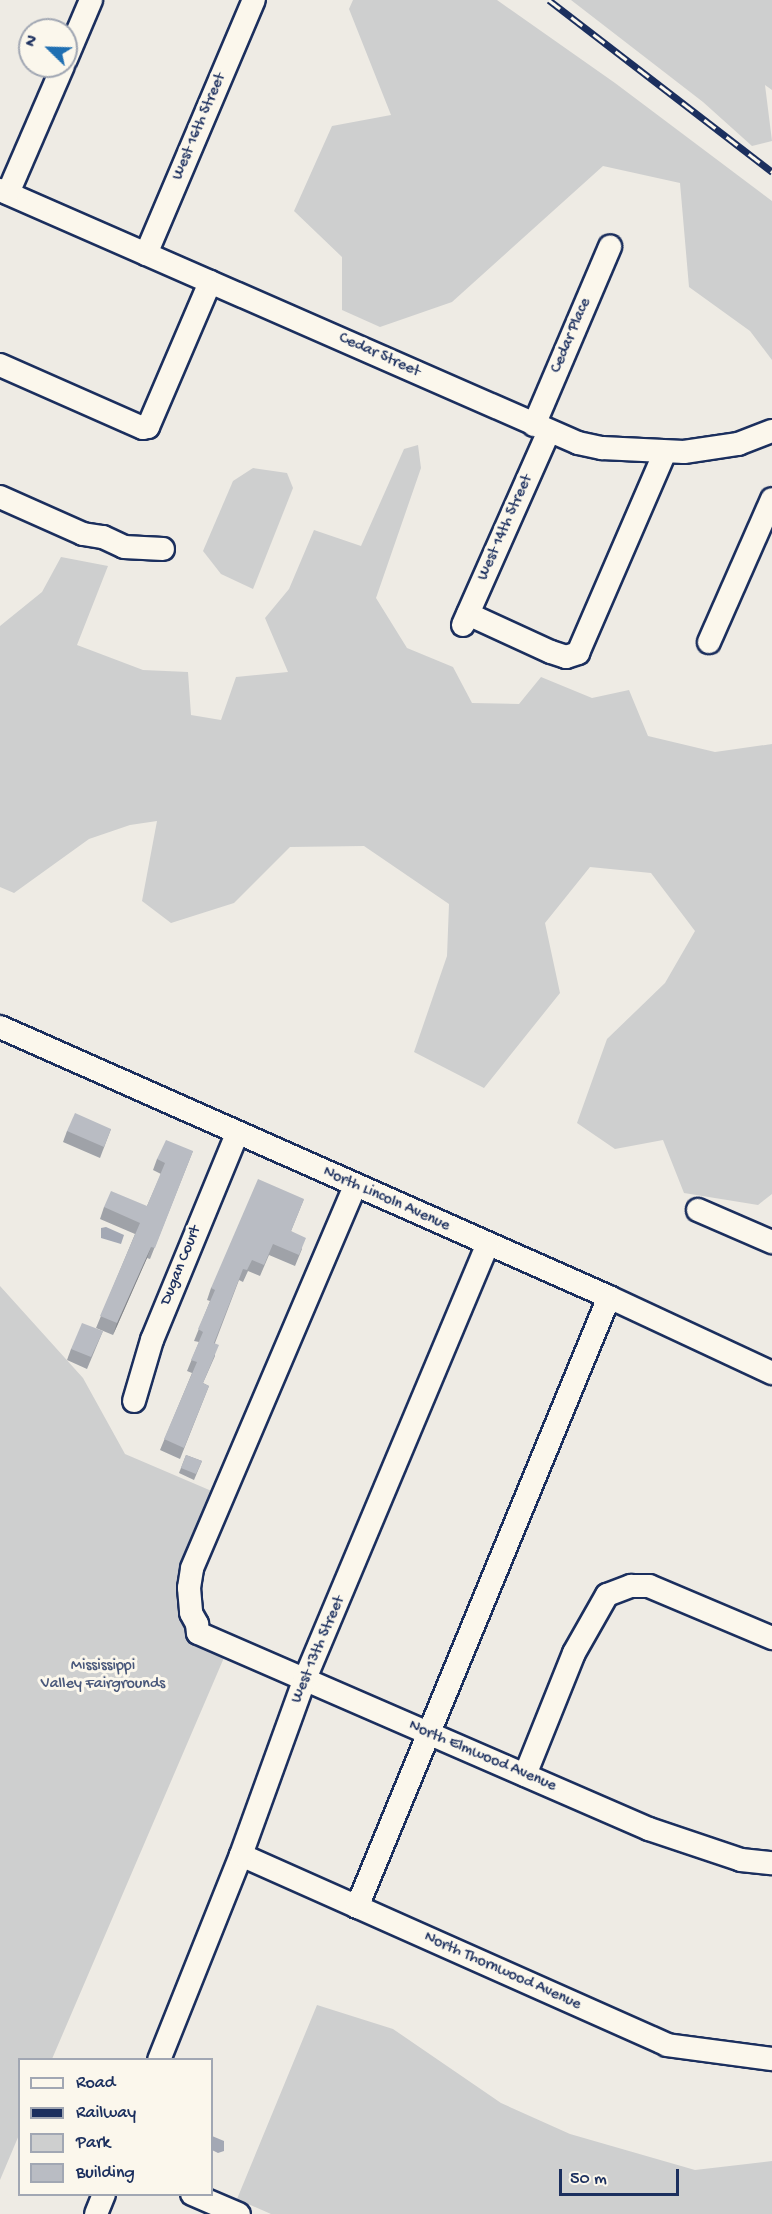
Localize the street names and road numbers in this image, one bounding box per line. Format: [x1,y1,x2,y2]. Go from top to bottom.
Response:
street label: West 16th Street [169,71,231,183]
street label: Cedar Place [548,296,596,376]
street label: Cedar Street [335,329,423,383]
street label: West 14th Street [474,472,538,584]
street label: North Lincoln Avenue [320,1163,452,1237]
street label: Dugan Court [157,1223,207,1309]
street label: West 13th Street [288,1594,350,1706]
street label: North Elmwood Avenue [405,1717,559,1797]
street label: North Thornwood Avenue [420,1929,584,2015]

